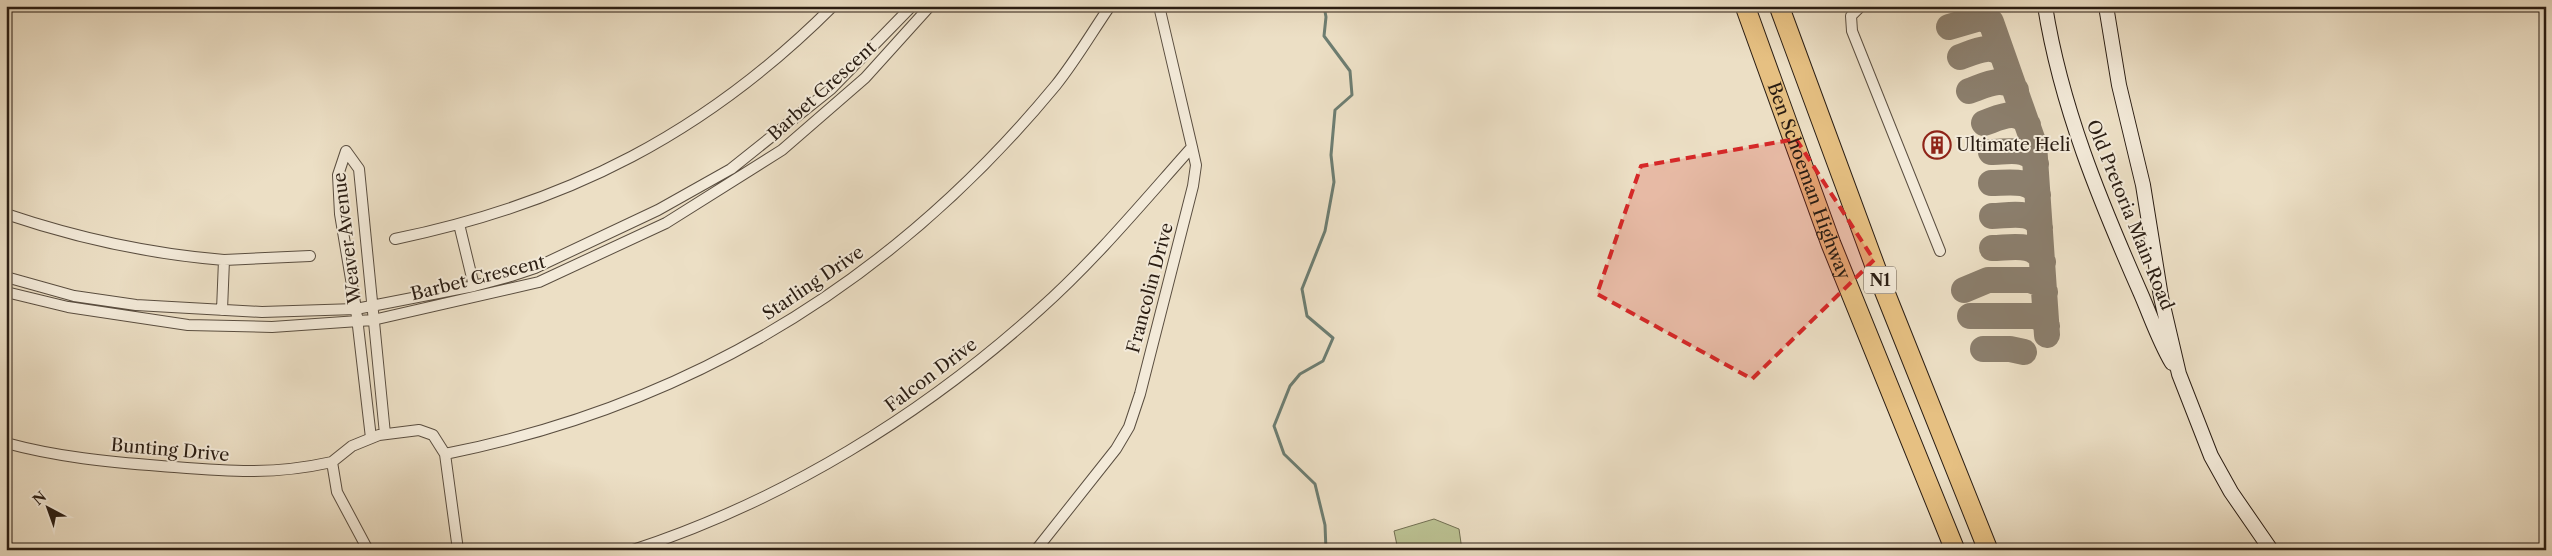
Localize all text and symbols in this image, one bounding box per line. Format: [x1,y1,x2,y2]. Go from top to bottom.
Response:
street label: Barbet Crescent [763,36,881,145]
street label: Ben Schoeman Highway [1762,79,1856,283]
street label: Old Pretoria Main Road [2082,117,2178,313]
building icon: Ultimate Heli [1922,130,1952,160]
place label: Ultimate Heli [1956,134,2071,156]
street label: Weaver Avenue [328,171,366,306]
street label: Francolin Drive [1122,220,1178,356]
street label: Starling Drive [758,241,868,325]
street label: Barbet Crescent [408,250,548,305]
road number: N1 [1864,266,1896,294]
street label: Falcon Drive [881,333,981,417]
street label: Bunting Drive [110,434,230,466]
north arrow [22,484,72,534]
text: N [29,487,50,509]

